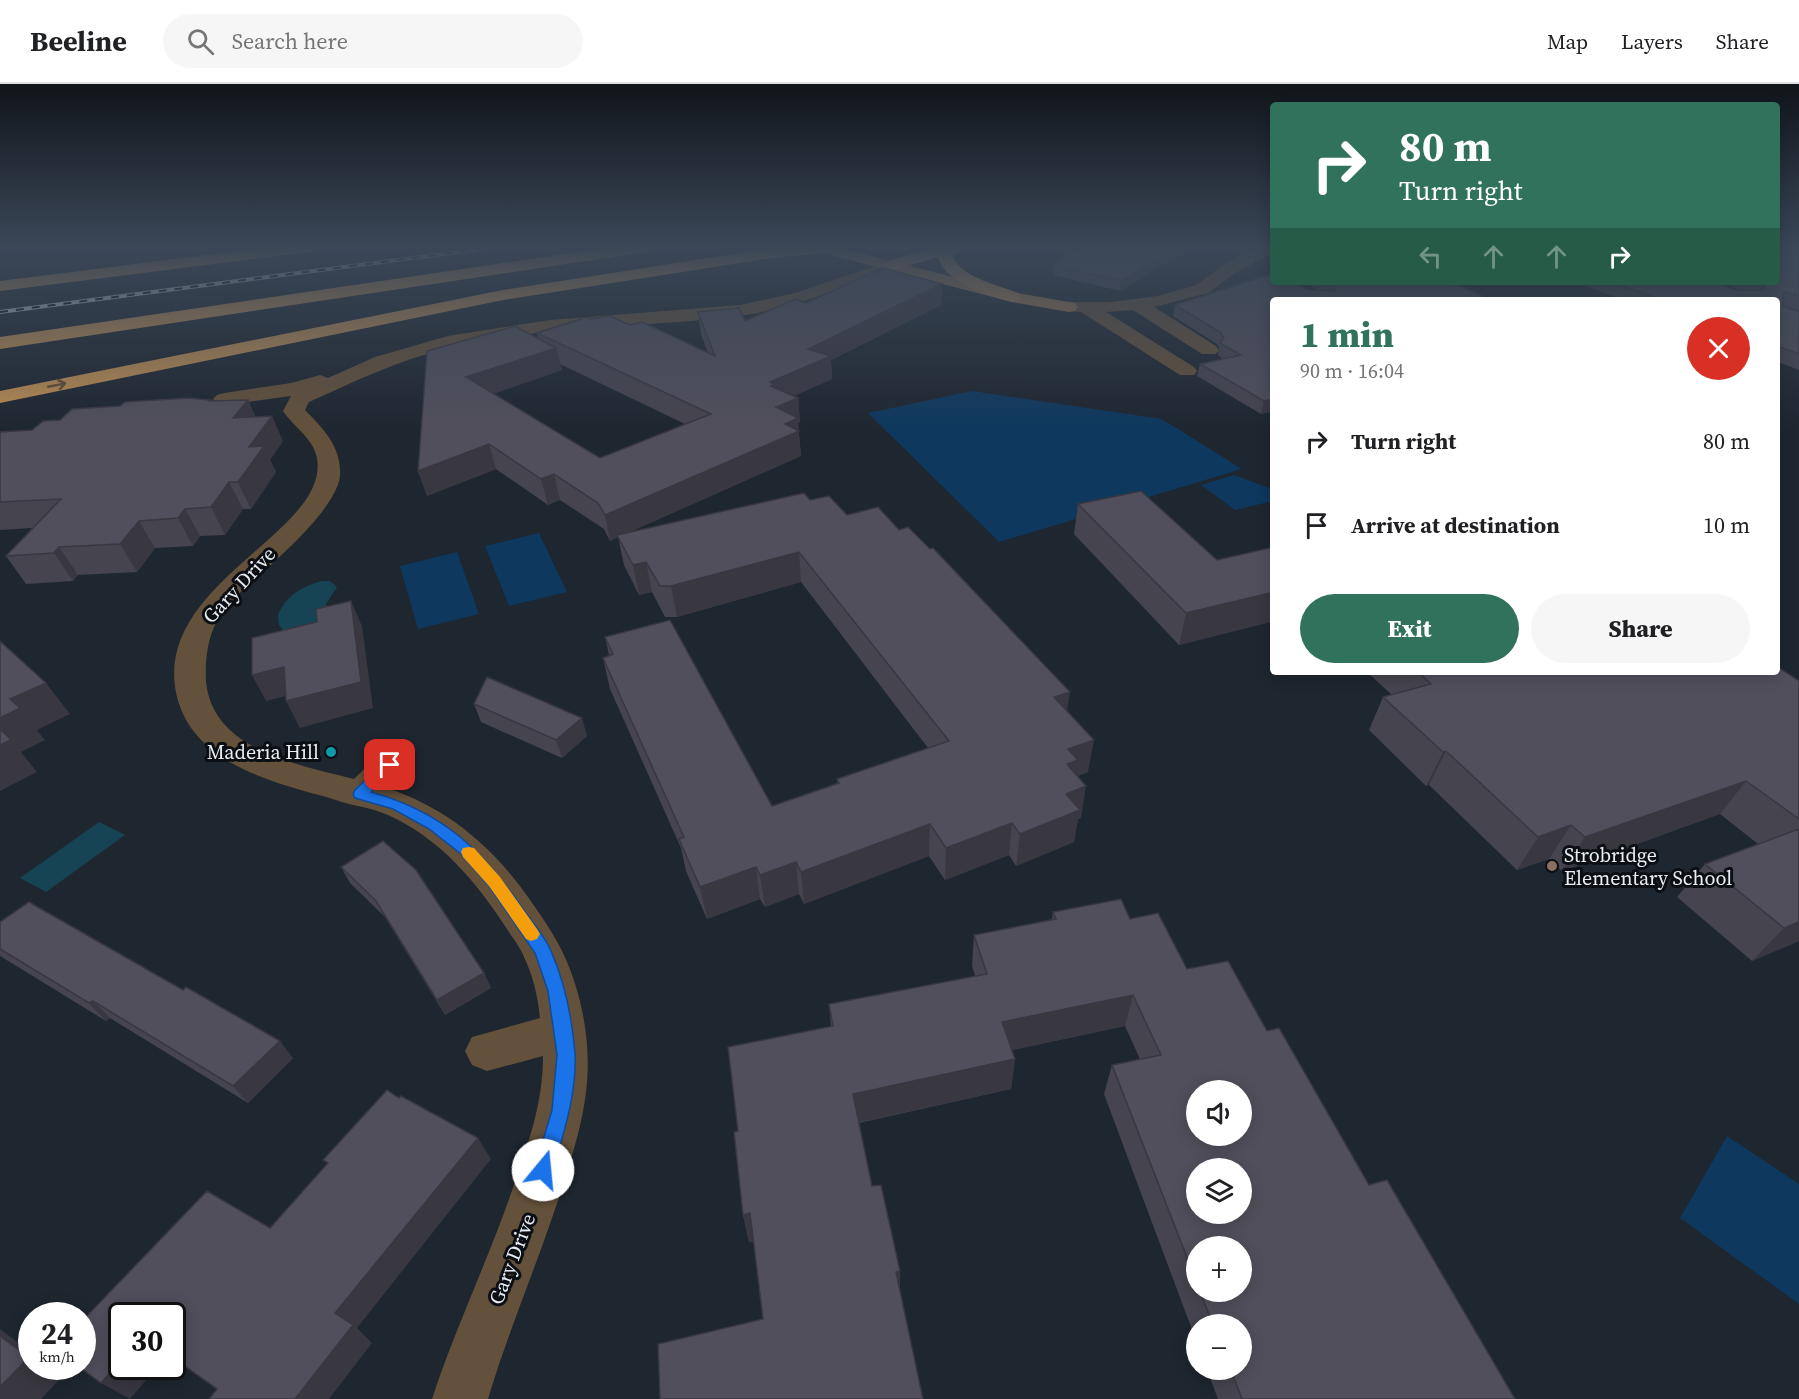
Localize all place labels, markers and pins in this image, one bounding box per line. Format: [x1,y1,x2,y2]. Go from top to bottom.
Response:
place label: Maderia Hill [207,738,319,766]
pin [364,739,415,790]
marker: Maderia Hill [324,745,338,759]
place label: Strobridge Elementary School [1564,841,1732,892]
marker: Strobridge Elementary School [1545,859,1559,873]

